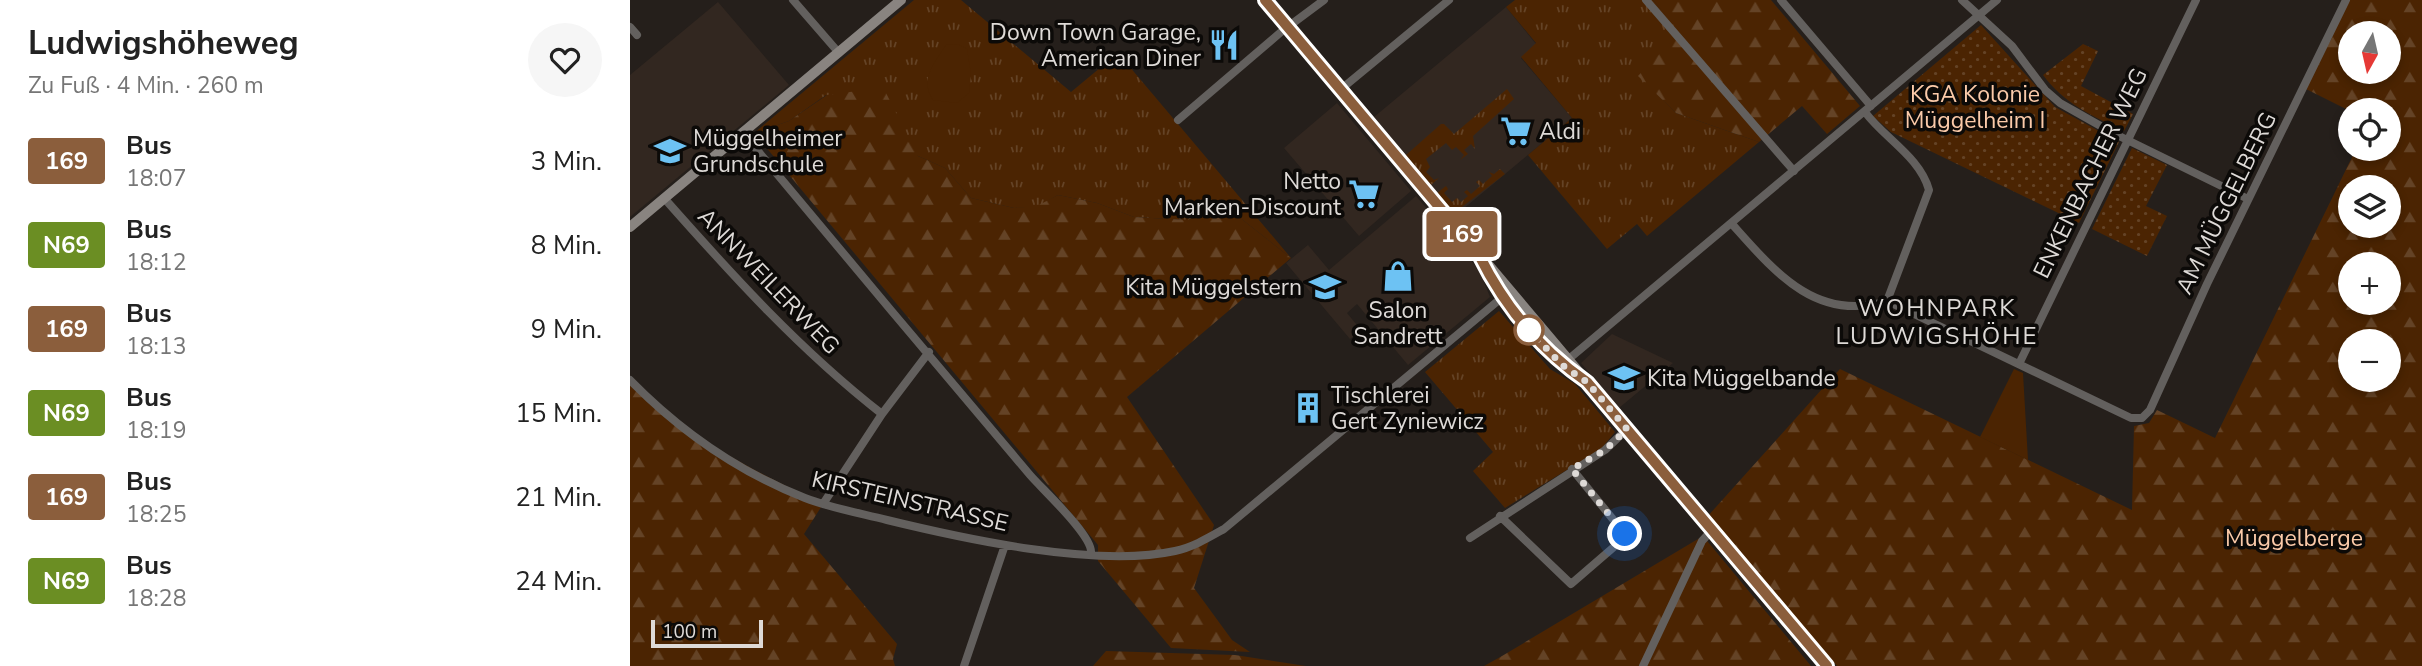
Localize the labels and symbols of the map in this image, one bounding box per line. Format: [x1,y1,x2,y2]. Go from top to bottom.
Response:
place label: Down Town Garage, American Diner [990,17,1202,74]
north arrow [2338,21,2401,84]
restaurant icon: Down Town Garage, American Diner [1207,28,1241,62]
street label: ENKENBACHER WEG [2026,63,2155,283]
park label: KGA Kolonie Müggelheim I [1905,79,2045,136]
street label: AM MÜGGELBERG [2169,107,2284,299]
supermarket icon: Aldi [1499,114,1533,148]
place label: Aldi [1539,116,1581,147]
place label: Müggelheimer Grundschule [693,123,843,180]
school or university icon: Müggelheimer Grundschule [653,134,687,168]
place label: Netto Marken-Discount [1164,166,1342,223]
supermarket icon: Netto Marken-Discount [1347,177,1381,211]
street label: ANNWEILERWEG [691,202,846,361]
line badge: 169 [1422,211,1502,257]
shop icon: Salon Sandrett [1381,259,1415,293]
school or university icon: Kita Müggelstern [1308,270,1342,304]
place label: Kita Müggelstern [1125,272,1302,303]
district label: WOHNPARK LUDWIGSHÖHE [1836,292,2038,352]
place label: Salon Sandrett [1354,295,1443,352]
unlabelled marker [1514,315,1544,345]
school or university icon: Kita Müggelbande [1607,361,1641,395]
place label: Kita Müggelbande [1647,363,1836,394]
place label: Tischlerei Gert Zyniewicz [1331,380,1484,437]
building icon: Tischlerei Gert Zyniewicz [1291,391,1325,425]
street label: KIRSTEINSTRASSE [809,464,1011,539]
your location [1607,516,1642,551]
park label: Müggelberge [2225,523,2363,554]
scale bar [651,617,763,649]

